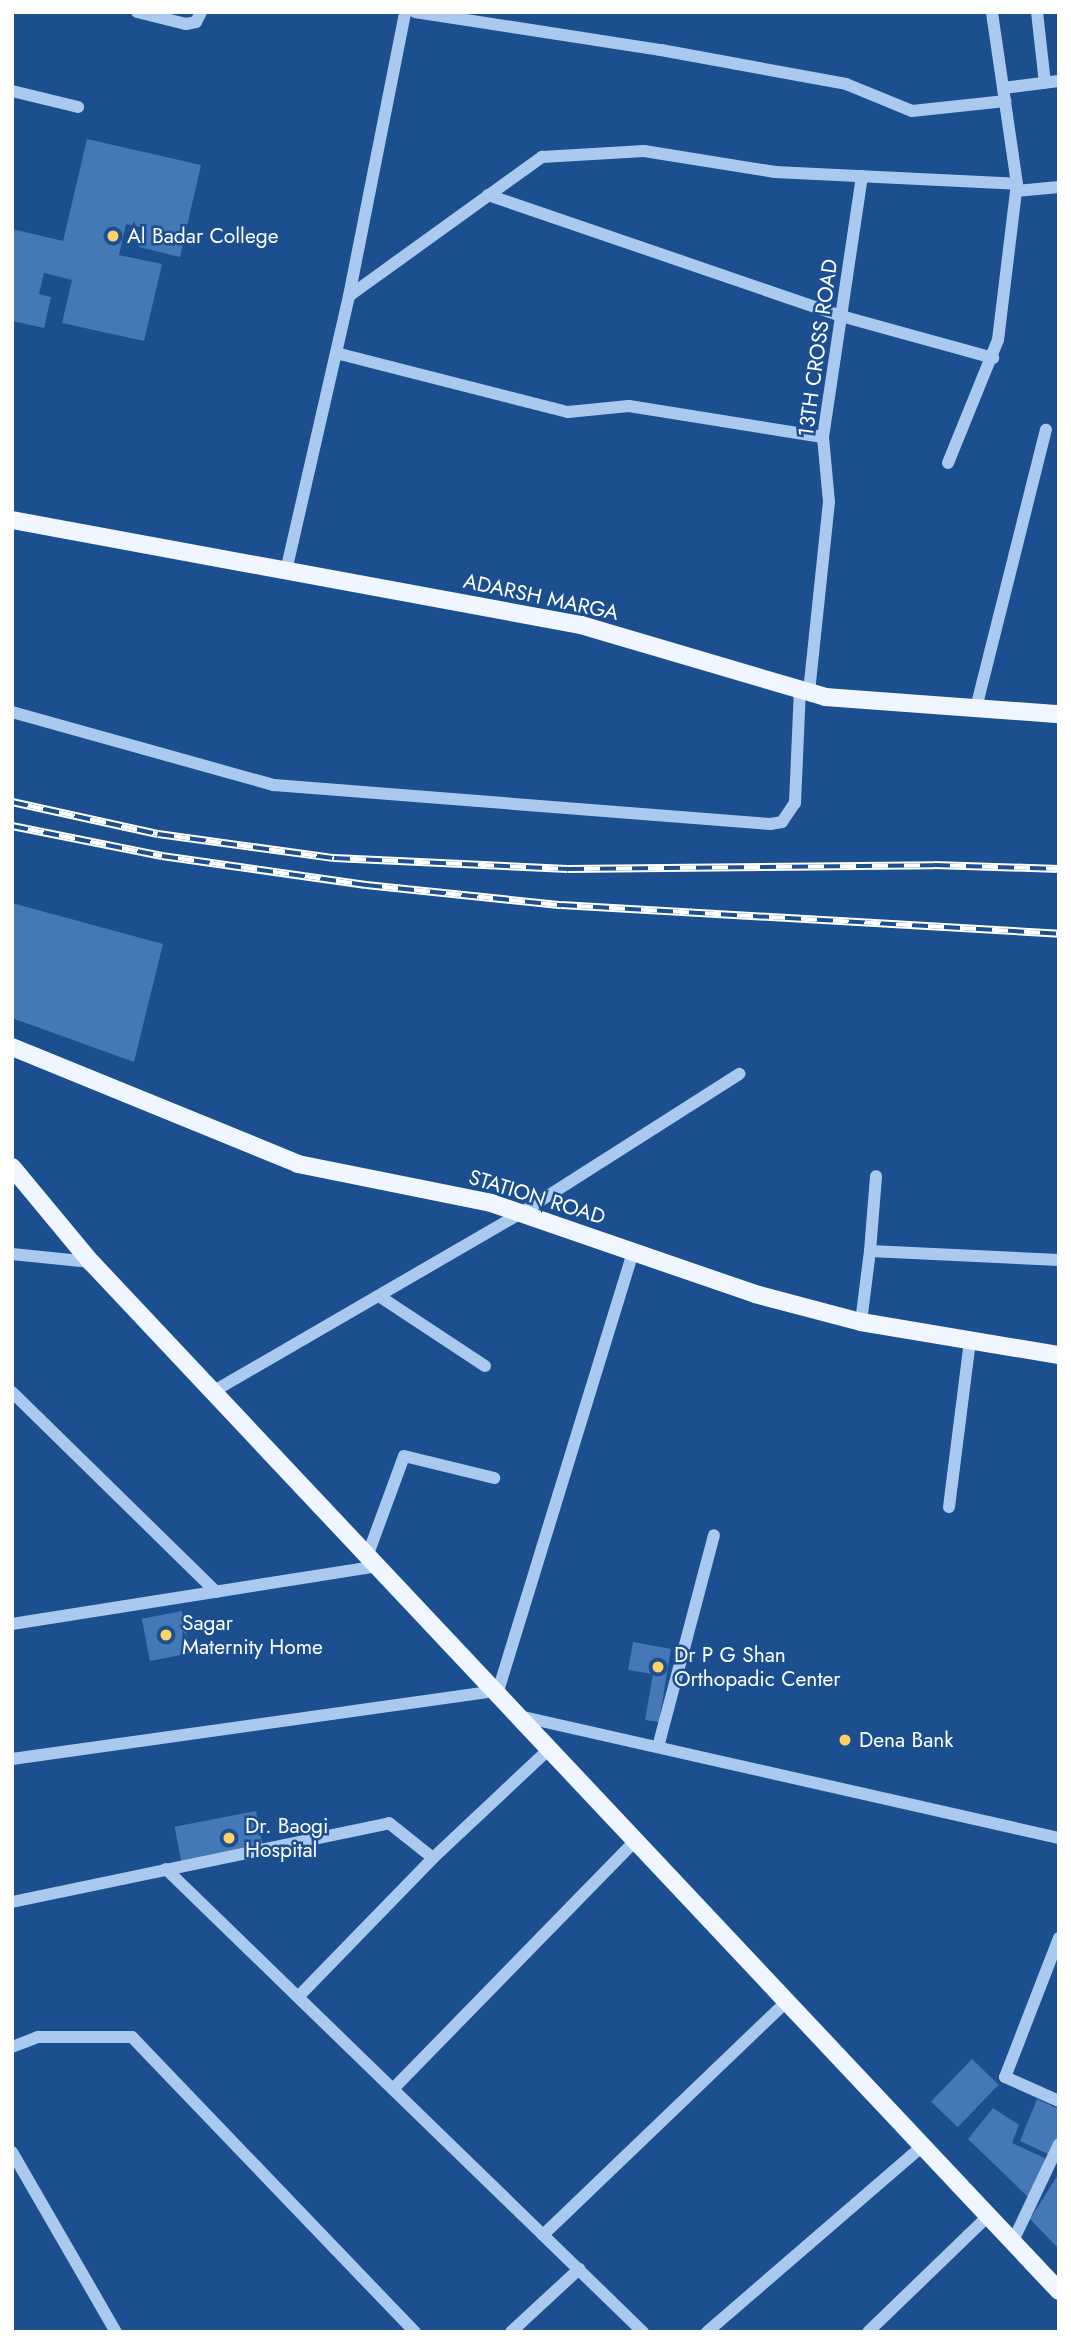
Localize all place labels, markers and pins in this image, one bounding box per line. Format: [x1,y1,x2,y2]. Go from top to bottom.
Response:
place label: Al Badar College [127,223,278,249]
marker: Al Badar College [105,228,121,244]
place label: Sagar Maternity Home [182,1610,323,1660]
marker: Sagar Maternity Home [156,1625,176,1645]
place label: Dr P G Shan Orthopadic Center [674,1642,840,1692]
marker: Dr P G Shan Orthopadic Center [648,1657,668,1677]
place label: Dena Bank [859,1727,954,1753]
marker: Dena Bank [837,1732,853,1748]
place label: Dr. Baogi Hospital [245,1813,329,1863]
marker: Dr. Baogi Hospital [219,1828,239,1848]

